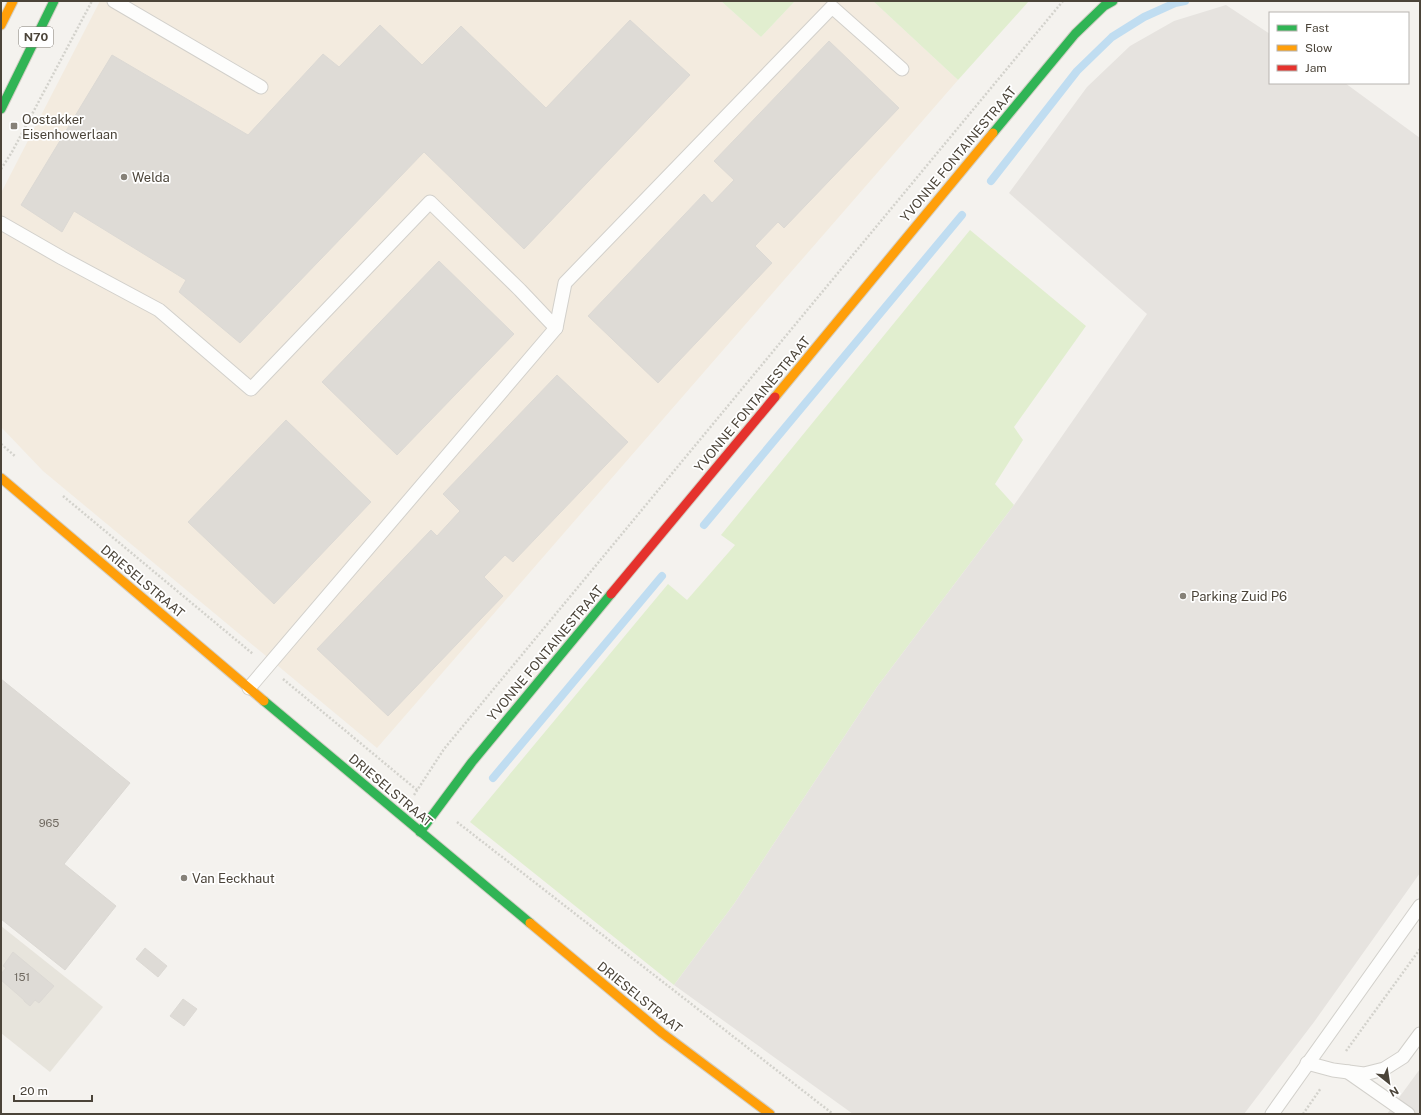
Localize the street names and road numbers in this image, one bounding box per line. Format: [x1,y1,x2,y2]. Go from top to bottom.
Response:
road number: N70 [19,27,53,47]
street label: YVONNE FONTAINESTRAAT [897,83,1020,225]
street label: YVONNE FONTAINESTRAAT [691,333,814,475]
street label: DRIESELSTRAAT [98,542,188,621]
street label: YVONNE FONTAINESTRAAT [484,582,607,724]
street label: DRIESELSTRAAT [346,751,436,830]
street label: DRIESELSTRAAT [594,959,685,1036]

